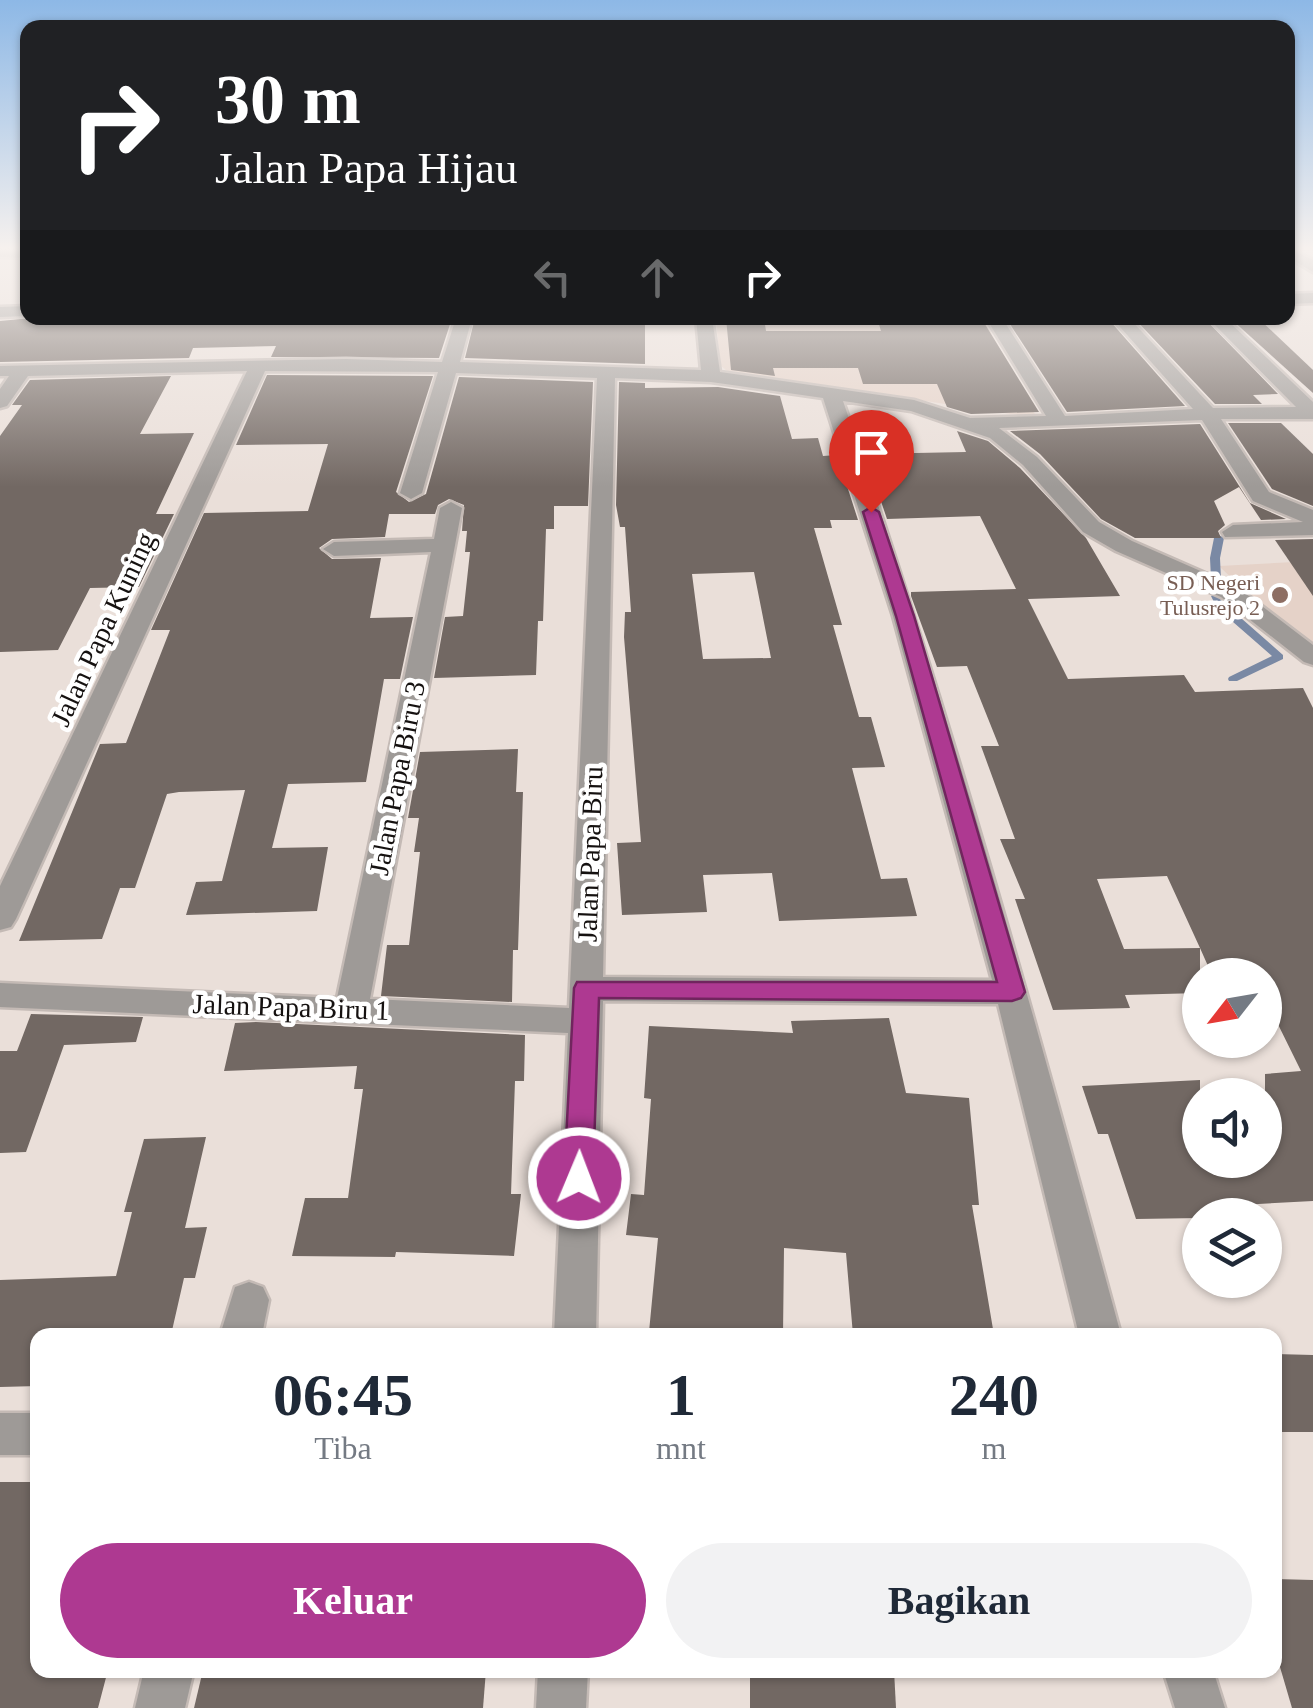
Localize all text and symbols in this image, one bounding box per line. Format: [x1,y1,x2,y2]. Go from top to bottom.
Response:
icon: right [50,60,180,190]
text: 30 m [215,61,361,138]
text: Jalan Papa Hijau [215,143,517,193]
icon: left [525,250,580,305]
icon: ahead [630,250,685,305]
icon: right [735,250,790,305]
pin [829,410,914,513]
icon: arrive [844,425,899,480]
street label: Jalan Papa Kuning [45,527,161,731]
place label: SD Negeri Tulusrejo 2 [1160,570,1260,620]
marker: SD Negeri Tulusrejo 2 [1269,584,1291,606]
street label: Jalan Papa Biru 3 [363,678,431,878]
street label: Jalan Papa Biru [571,766,609,942]
north arrow [1182,958,1282,1058]
map controls [1182,958,1282,1298]
street label: Jalan Papa Biru 1 [192,988,390,1026]
button: sound [1182,1078,1282,1178]
position arrow [527,1126,631,1230]
button: layers [1182,1198,1282,1298]
text: 06:45 [273,1362,413,1428]
text: 1 [666,1362,696,1428]
text: 240 [949,1362,1039,1428]
text: Tiba [314,1430,372,1466]
text: mnt [656,1430,706,1466]
text: m [981,1430,1006,1466]
button: Keluar [60,1543,646,1658]
button: Bagikan [666,1543,1252,1658]

